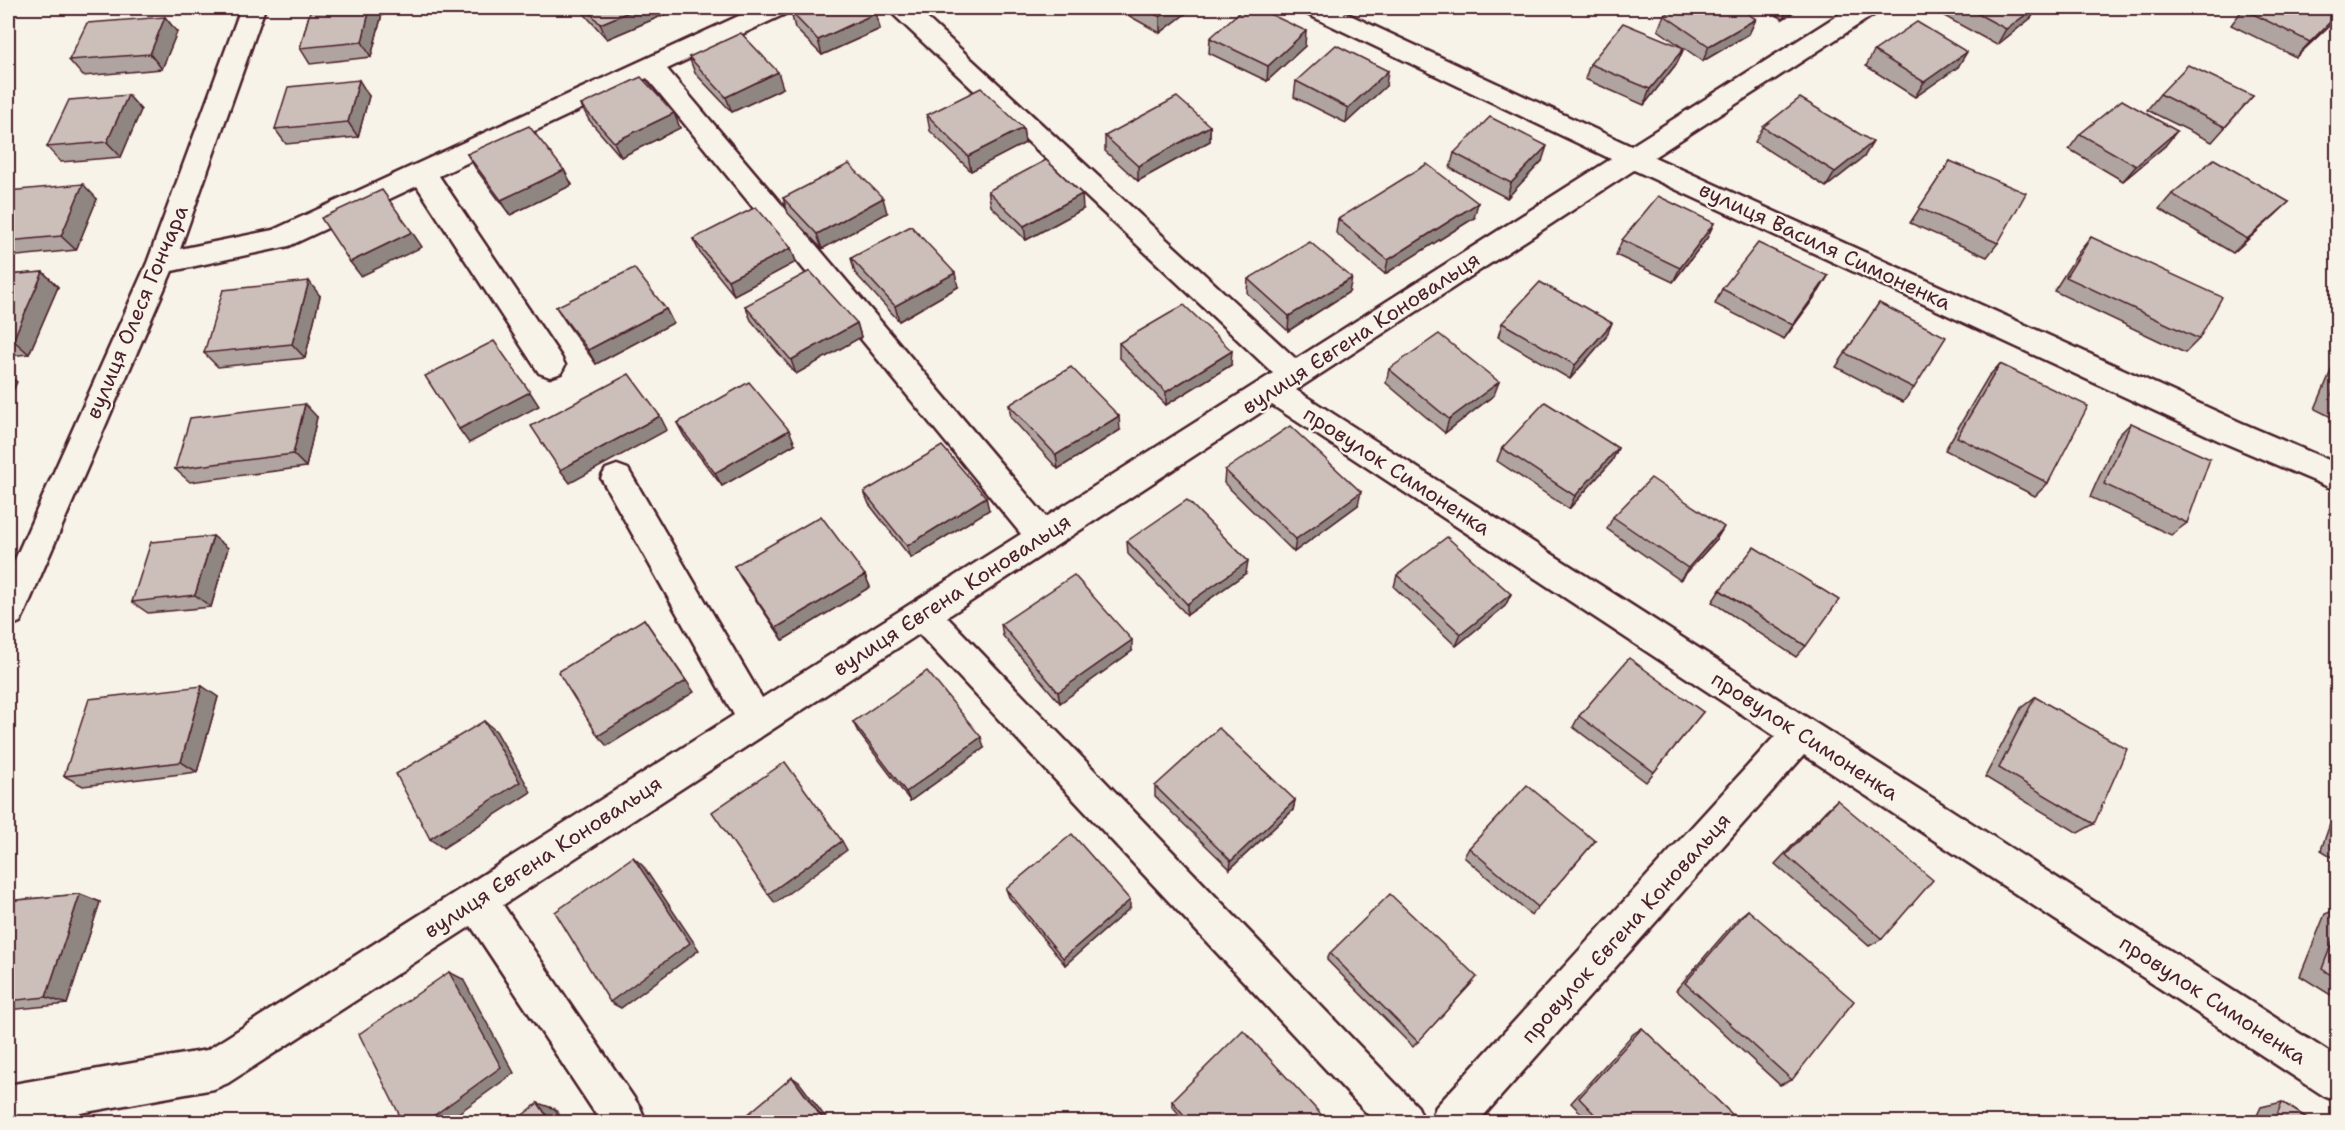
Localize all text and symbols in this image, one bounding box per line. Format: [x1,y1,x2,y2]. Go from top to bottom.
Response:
street label: вулиця Василя Симоненка [1694,175,1956,317]
street label: вулиця Олеся Гончара [79,201,195,423]
street label: вулиця Євгена Коновальця [1237,245,1485,421]
street label: провулок Симоненка [1298,400,1496,542]
street label: вулиця Євгена Коновальця [828,507,1076,683]
street label: провулок Симоненка [1706,665,1904,807]
street label: вулиця Євгена Коновальця [419,769,667,945]
street label: провулок Євгена Коновальця [1515,807,1737,1049]
street label: провулок Симоненка [2114,929,2312,1071]

